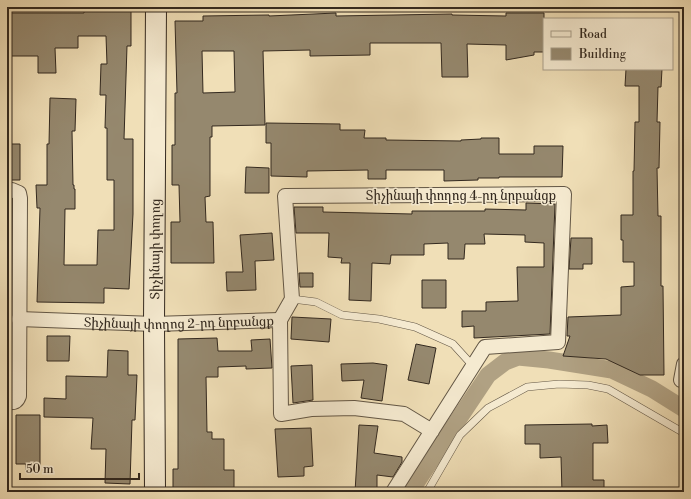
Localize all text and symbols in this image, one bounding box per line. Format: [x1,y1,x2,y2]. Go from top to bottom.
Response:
legend [543,18,673,70]
text: Road [579,27,607,42]
text: Building [578,47,627,62]
street label: Տիչինայի փողոց 4-րդ նրբանցք [366,188,556,204]
street label: Տիչինայի փողոց [147,198,164,300]
street label: Տիչինայի փողոց 2-րդ նրբանցք [84,313,274,333]
scale bar [20,455,139,481]
text: 50 m [26,462,54,477]

